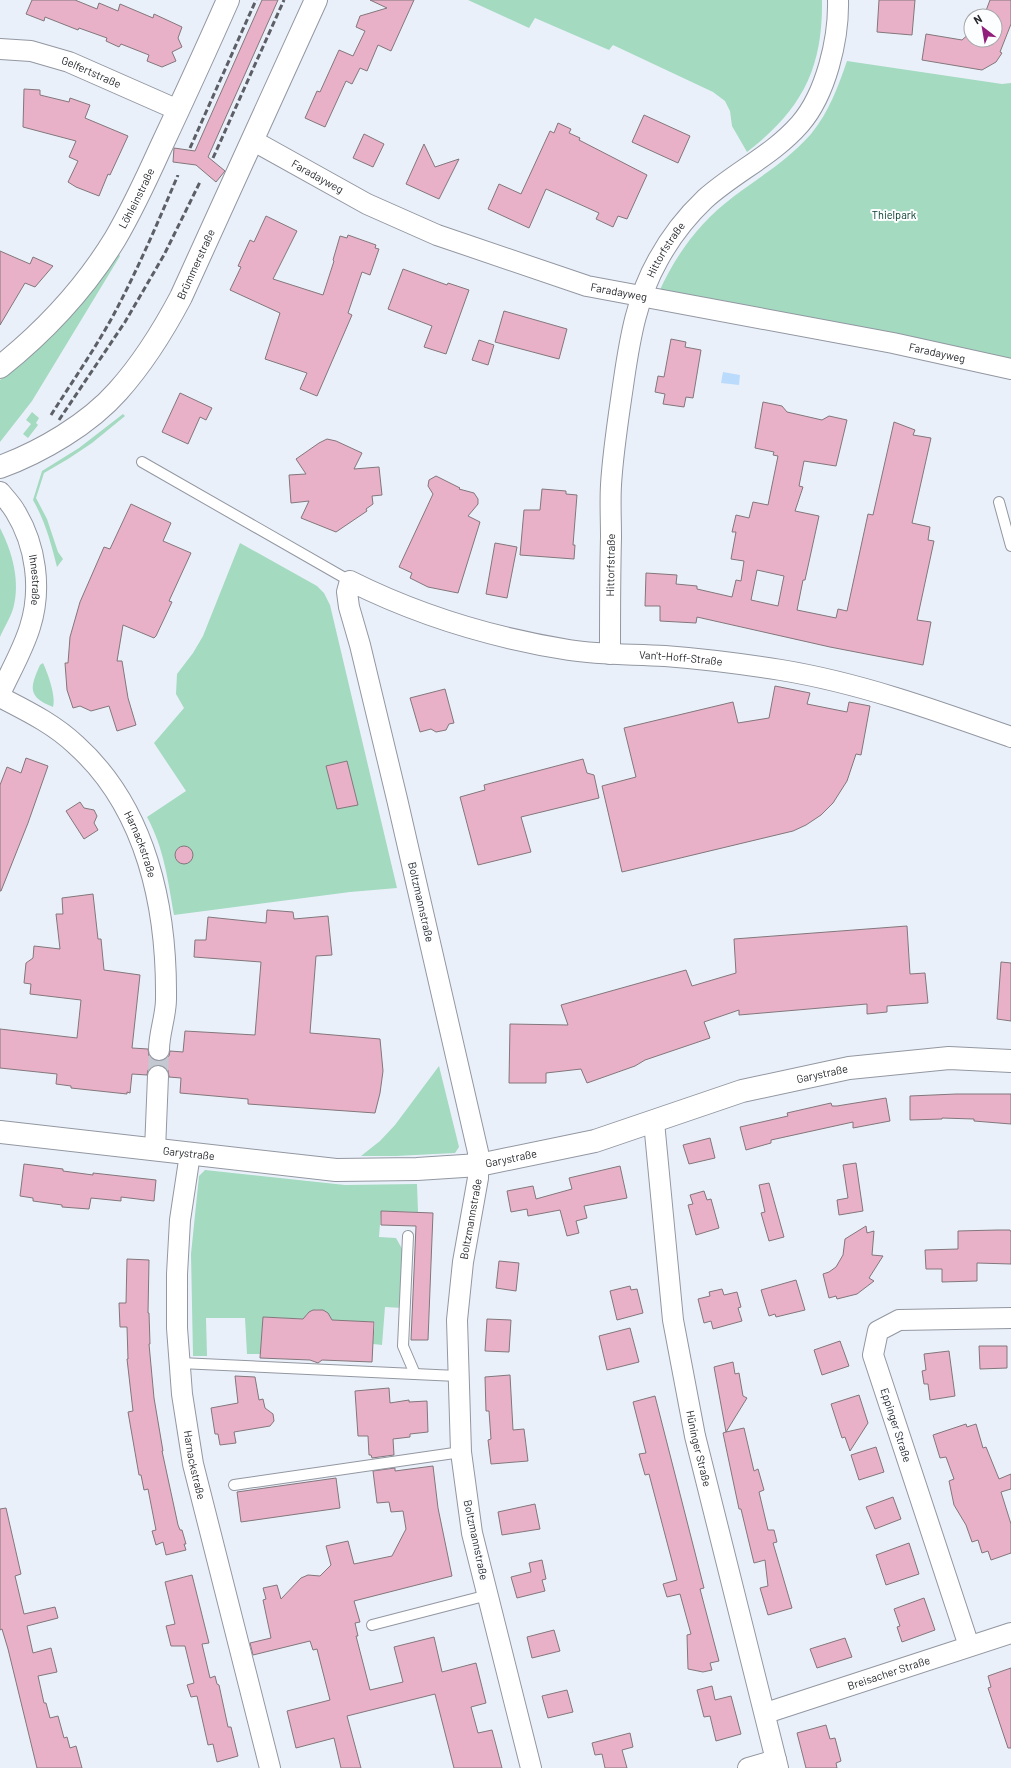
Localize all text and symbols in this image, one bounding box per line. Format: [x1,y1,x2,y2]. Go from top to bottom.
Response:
north arrow [963,8,1003,48]
text: N [971,12,984,26]
street label: Gelfertstraße [60,53,123,90]
street label: Faradayweg [290,156,346,196]
street label: Löhleinstraße [115,166,157,231]
park label: Thielpark [872,208,917,221]
street label: Hittorfstraße [643,219,687,279]
street label: Brümmerstraße [174,227,217,301]
street label: Faradayweg [590,280,648,303]
street label: Faradayweg [908,340,967,365]
street label: Hittorfstraße [603,534,617,596]
street label: Ihnestraße [27,553,43,606]
street label: Van't-Hoff-Straße [639,648,723,668]
street label: Harnackstraße [122,808,159,879]
street label: Boltzmannstraße [406,861,437,943]
street label: Garystraße [795,1061,849,1085]
street label: Garystraße [162,1143,216,1162]
street label: Garystraße [484,1146,538,1170]
street label: Boltzmannstraße [457,1177,484,1260]
street label: Eppinger Straße [878,1386,915,1464]
street label: Hüninger Straße [684,1409,714,1488]
street label: Harnackstraße [182,1429,209,1501]
street label: Boltzmannstraße [462,1499,491,1581]
street label: Breisacher Straße [845,1653,932,1692]

